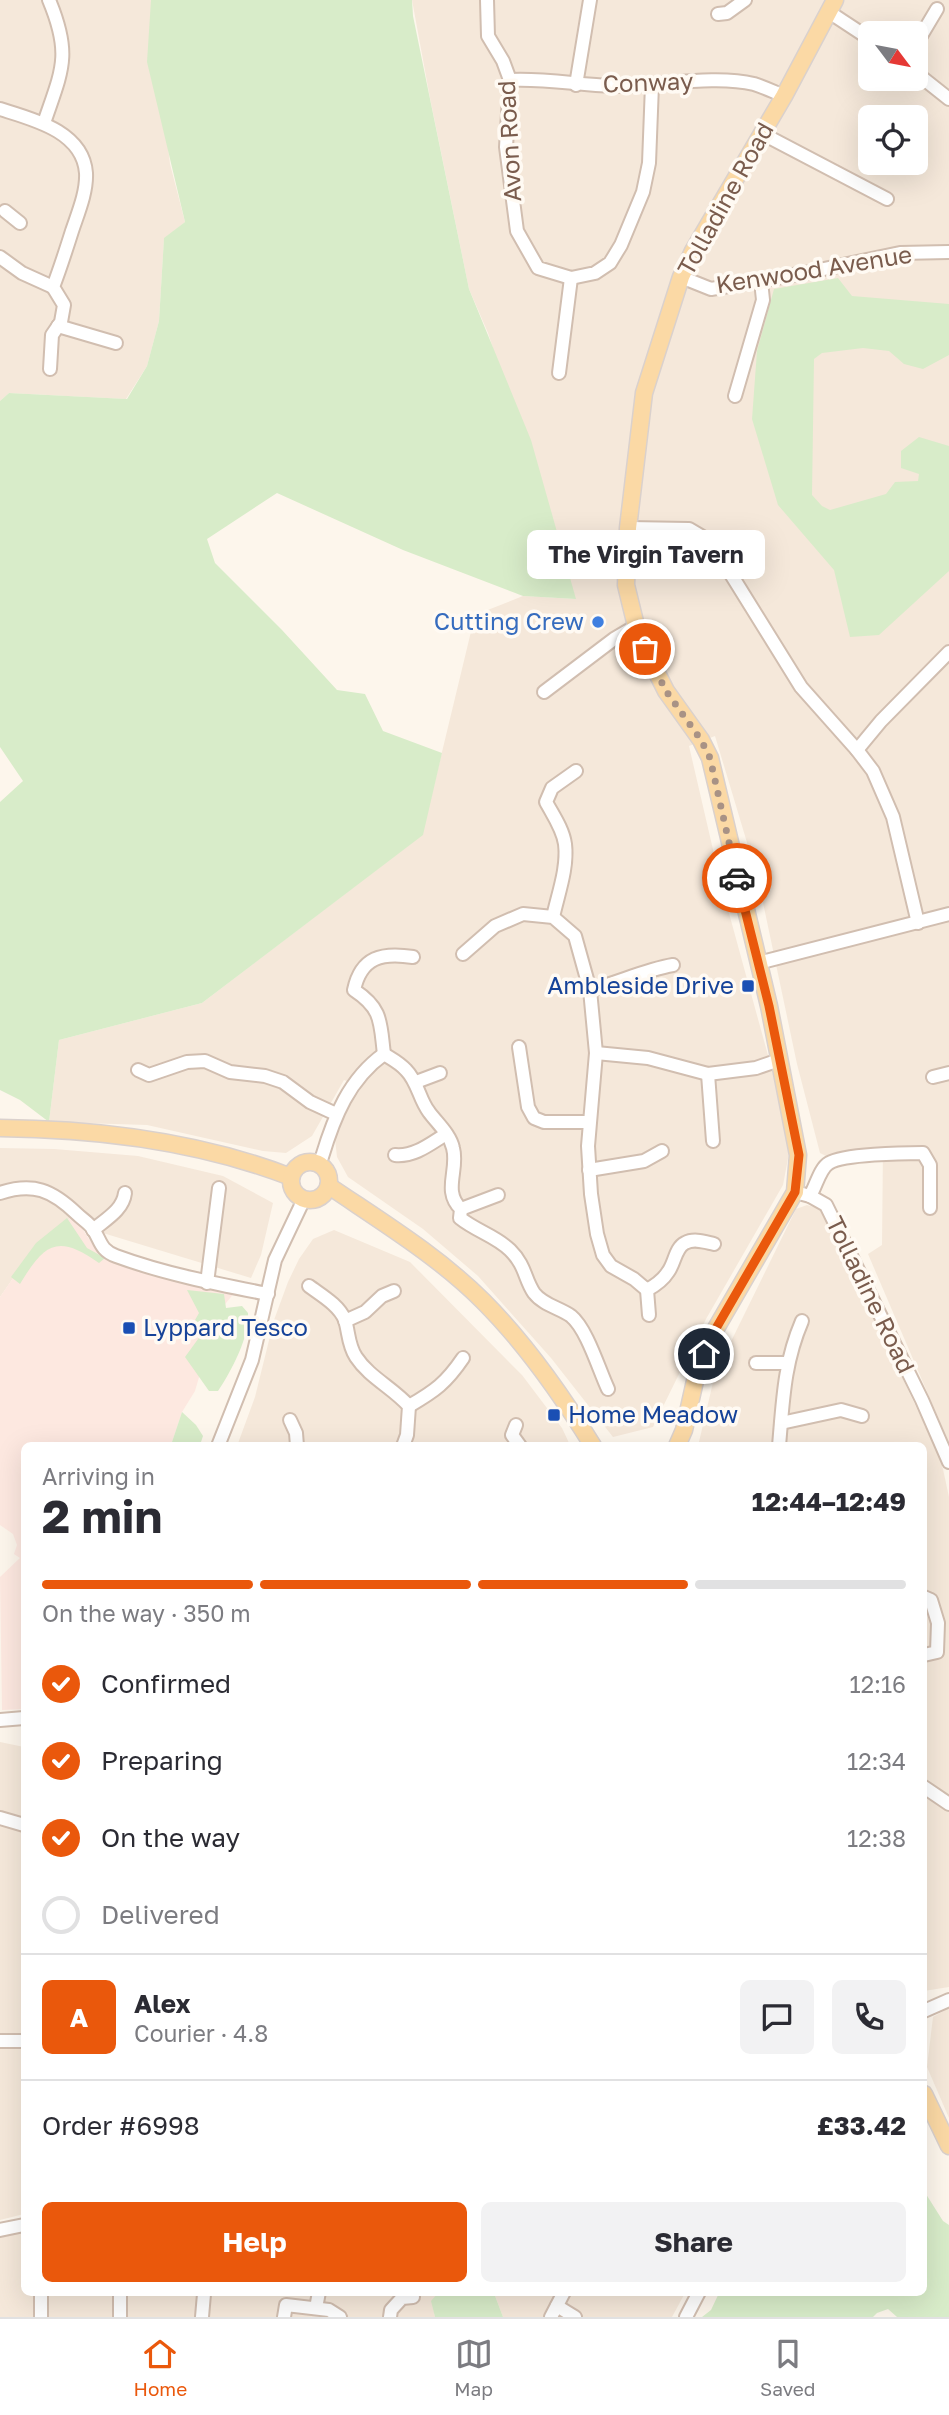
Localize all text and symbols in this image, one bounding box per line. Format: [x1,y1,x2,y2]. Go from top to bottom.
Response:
north arrow [858,21,928,91]
map controls [858,21,928,175]
street label: Conway [602,65,694,98]
street label: Avon Road [491,80,526,203]
button: locate [858,105,928,175]
street label: Tolladine Road [671,117,779,280]
street label: Kenwood Avenue [714,239,914,298]
callout: The Virgin Tavern [526,530,764,579]
text: The Virgin Tavern [548,540,744,568]
place label: Cutting Crew [434,606,584,635]
marker: Cutting Crew [590,614,606,630]
pin [615,619,675,679]
icon: bag [626,630,664,668]
courier [702,843,772,913]
icon: car [718,859,756,897]
place label: Ambleside Drive [547,970,734,999]
marker: Ambleside Drive [740,978,756,994]
street label: Tolladine Road [821,1211,922,1377]
place label: Lyppard Tesco [143,1312,308,1341]
marker: Lyppard Tesco [121,1320,137,1336]
pin [674,1324,734,1384]
icon: home [685,1335,723,1373]
place label: Home Meadow [568,1399,738,1428]
marker: Home Meadow [546,1407,562,1423]
text: Arriving in [42,1462,155,1490]
text: 12:44–12:49 [752,1486,906,1517]
text: 2 min [42,1488,162,1543]
text: On the way · 350 m [42,1599,251,1627]
icon: check [42,1665,80,1703]
text: Confirmed [101,1668,231,1699]
text: 12:16 [850,1670,906,1698]
icon: check [42,1742,80,1780]
text: Preparing [101,1745,223,1776]
text: 12:34 [847,1747,906,1775]
icon: check [42,1819,80,1857]
text: On the way [101,1822,240,1853]
text: 12:38 [847,1824,906,1852]
text: Delivered [101,1899,220,1930]
button: chat [740,1980,814,2054]
button: phone [832,1980,906,2054]
text: Alex [134,1988,191,2019]
text: A [70,2002,88,2033]
text: Courier · 4.8 [134,2019,268,2047]
text: Order #6998 [42,2110,200,2141]
text: £33.42 [817,2110,906,2141]
button: Help [42,2202,467,2282]
button: Share [481,2202,906,2282]
tab: Home [134,2335,187,2400]
tab: Map [454,2335,493,2400]
tab: Saved [760,2335,815,2400]

